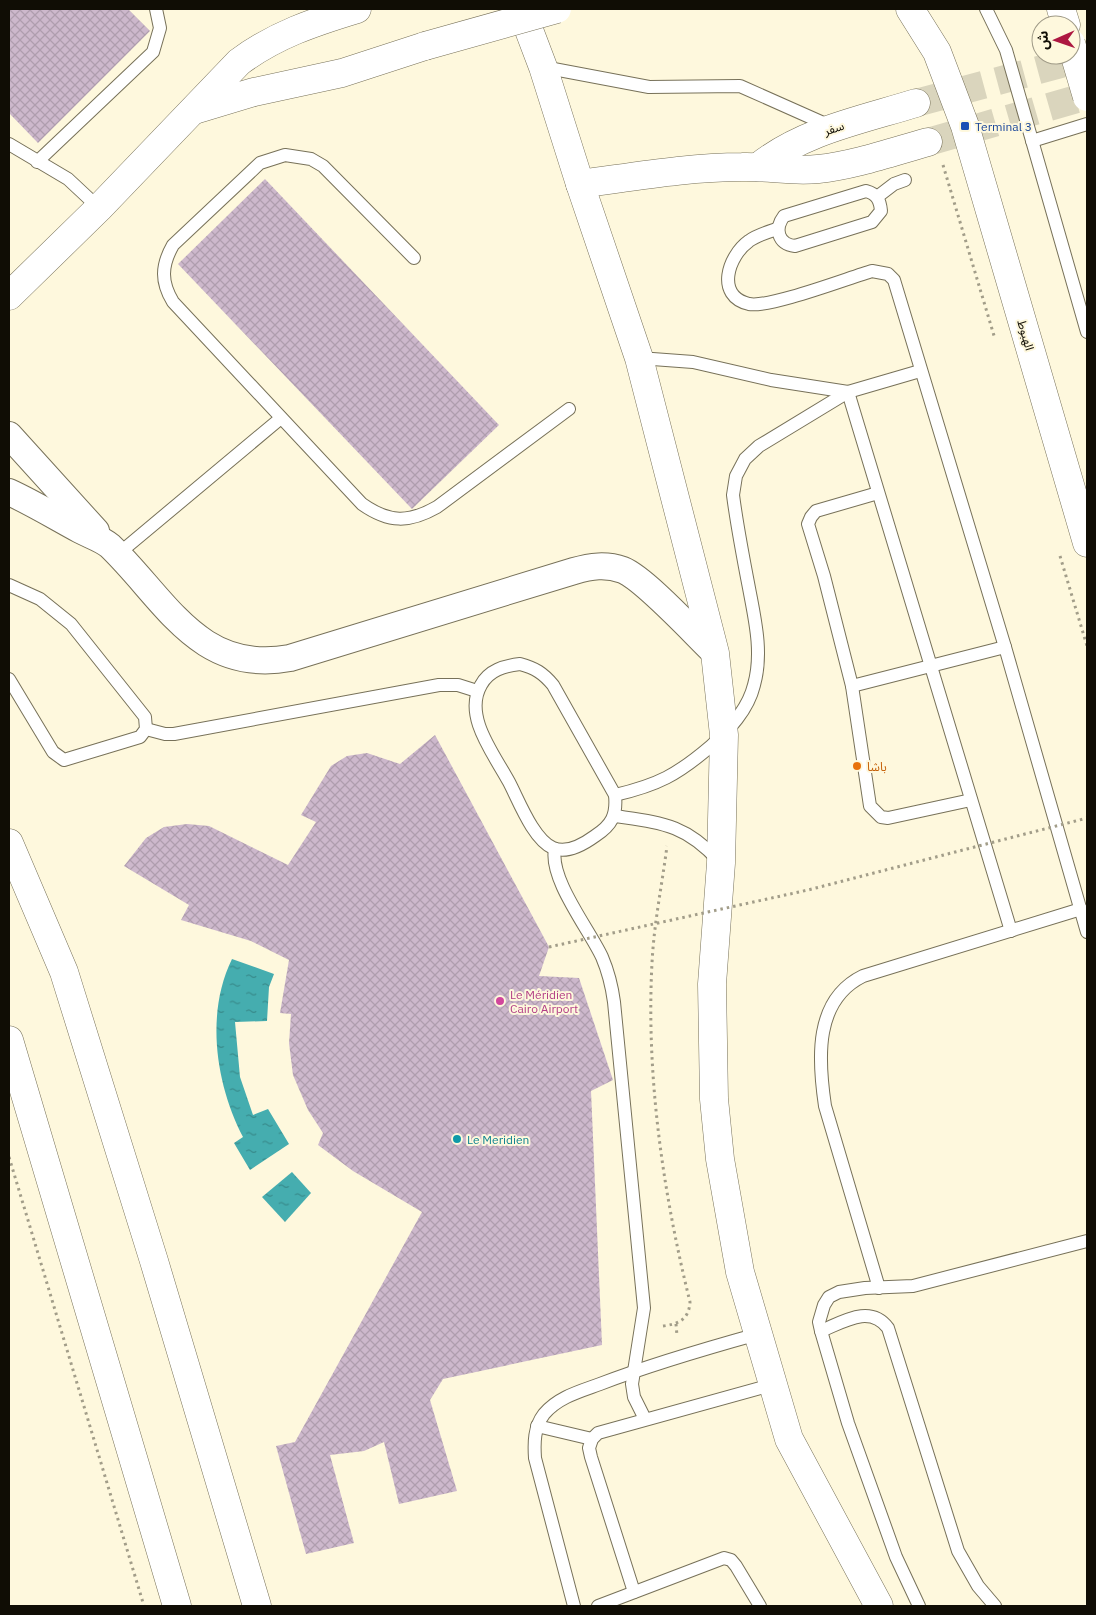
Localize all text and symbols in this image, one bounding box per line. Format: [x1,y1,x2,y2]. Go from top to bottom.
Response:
north arrow [1031,15,1081,65]
text: ش [1034,31,1052,50]
street label: سفر [821,118,846,139]
place label: Terminal 3 [975,119,1032,134]
marker: Terminal 3 [959,120,971,132]
street label: الهبوط [1014,318,1038,352]
place label: باشا [867,759,887,774]
marker: باشا [851,760,863,772]
place label: Le Méridien Cairo Airport [510,987,578,1016]
marker: Le Méridien Cairo Airport [494,995,506,1007]
place label: Le Meridien [467,1132,529,1147]
marker: Le Meridien [451,1133,463,1145]

